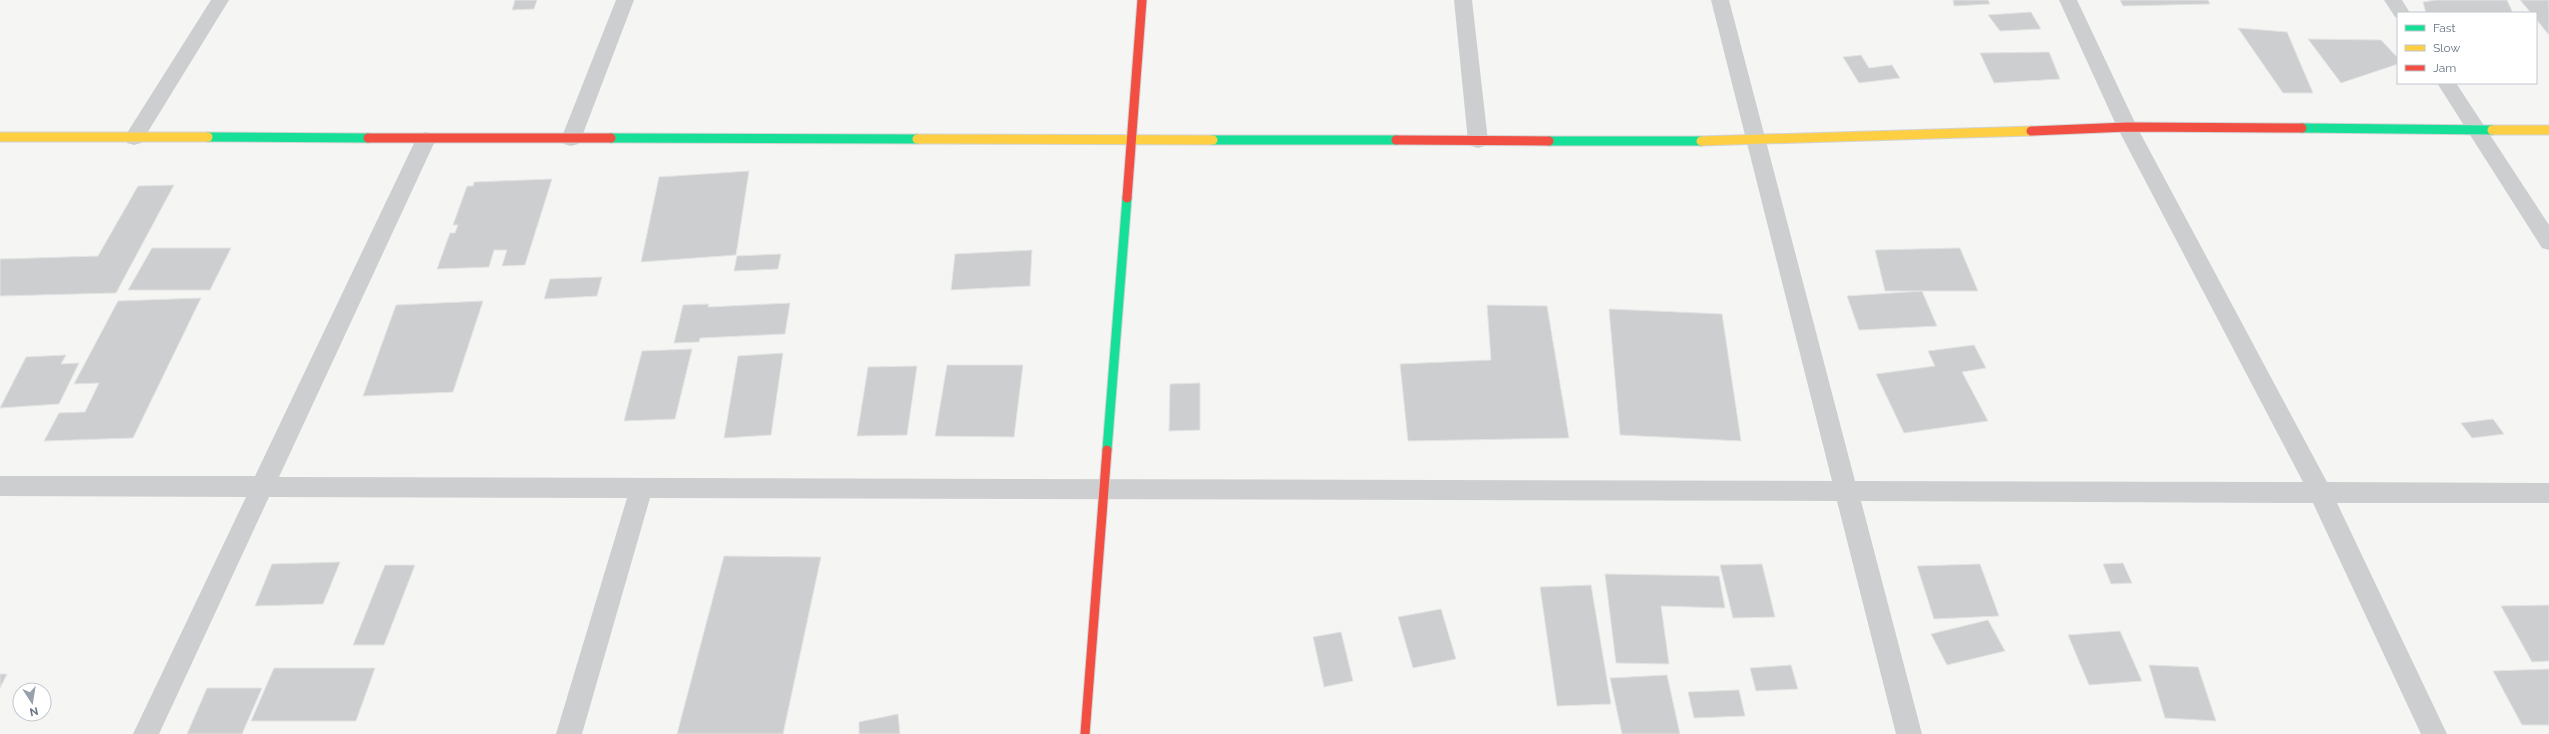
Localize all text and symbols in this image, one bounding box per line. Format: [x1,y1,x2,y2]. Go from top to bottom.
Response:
legend [2397,12,2537,84]
text: Fast [2433,21,2456,35]
text: Slow [2433,41,2460,55]
text: Jam [2433,61,2456,75]
north arrow [12,682,52,722]
text: N [29,704,39,719]

